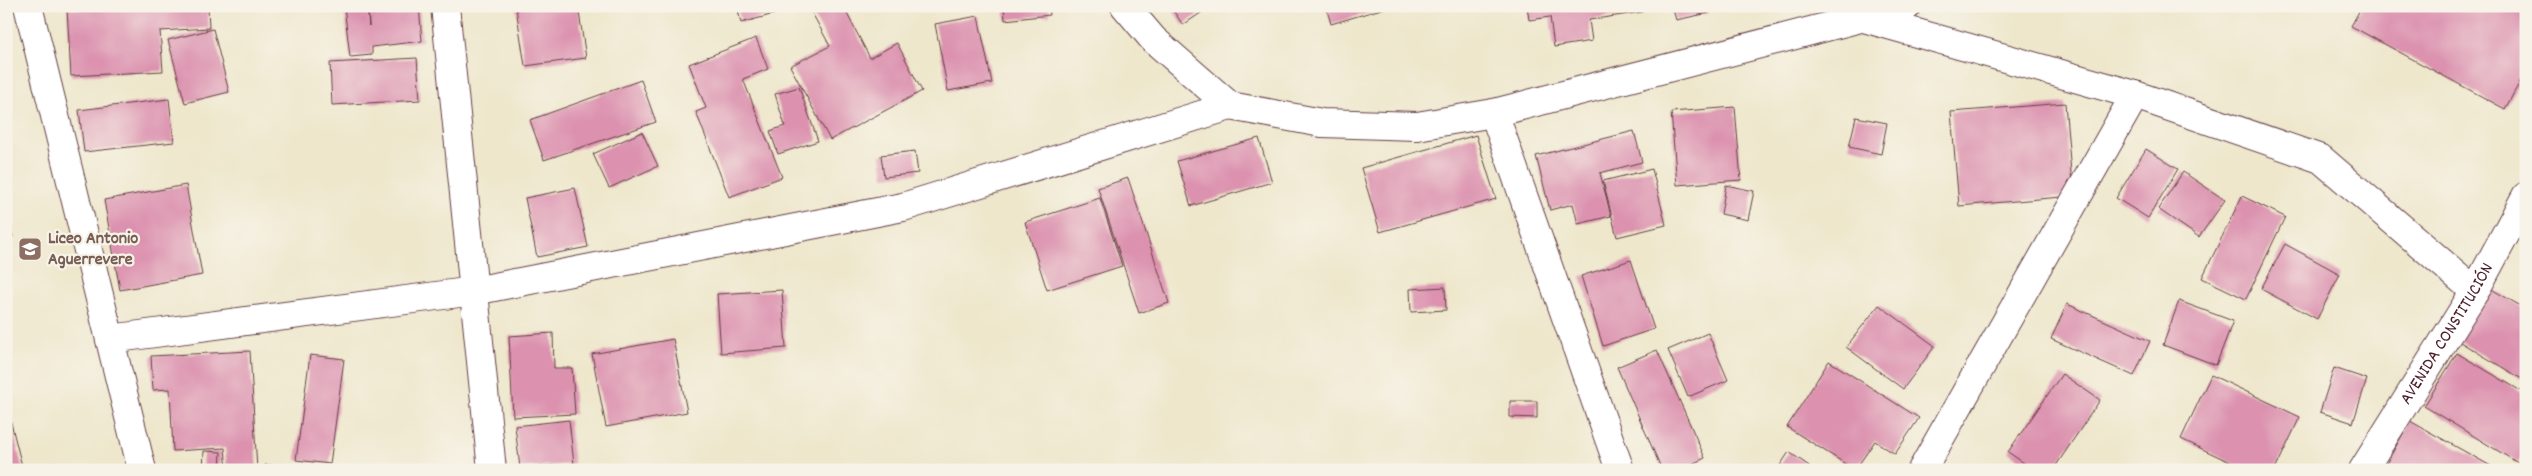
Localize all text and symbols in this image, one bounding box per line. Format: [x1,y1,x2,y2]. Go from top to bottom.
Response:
place label: Liceo Antonio Aguerrevere [48,227,138,273]
school or university icon: Liceo Antonio Aguerrevere [17,236,43,262]
street label: AVENIDA CONSTITUCIÓN [2394,259,2500,410]

